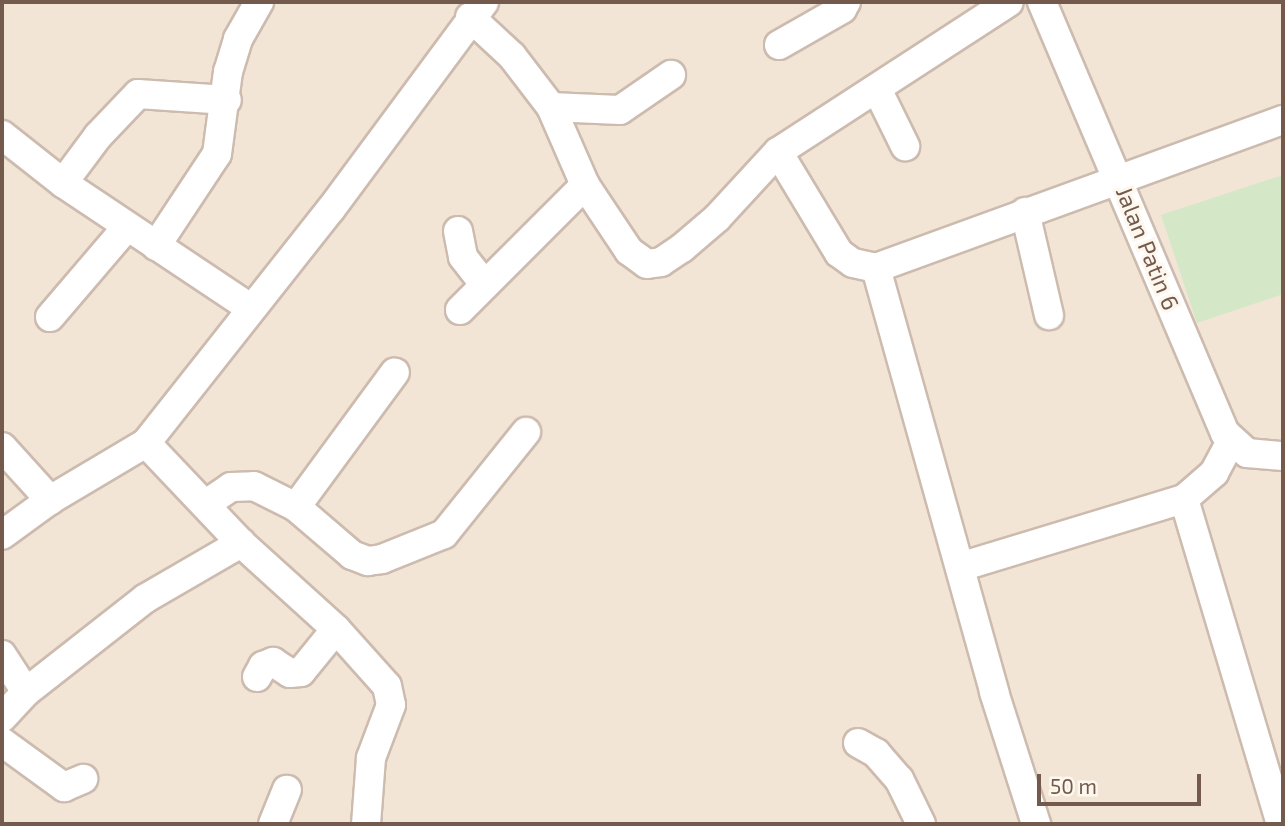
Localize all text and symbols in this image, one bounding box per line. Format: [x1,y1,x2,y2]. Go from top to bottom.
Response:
street label: Jalan Patin 6 [1111,182,1185,314]
scale bar [1040,760,1204,804]
text: 50 m [1050,773,1097,798]

